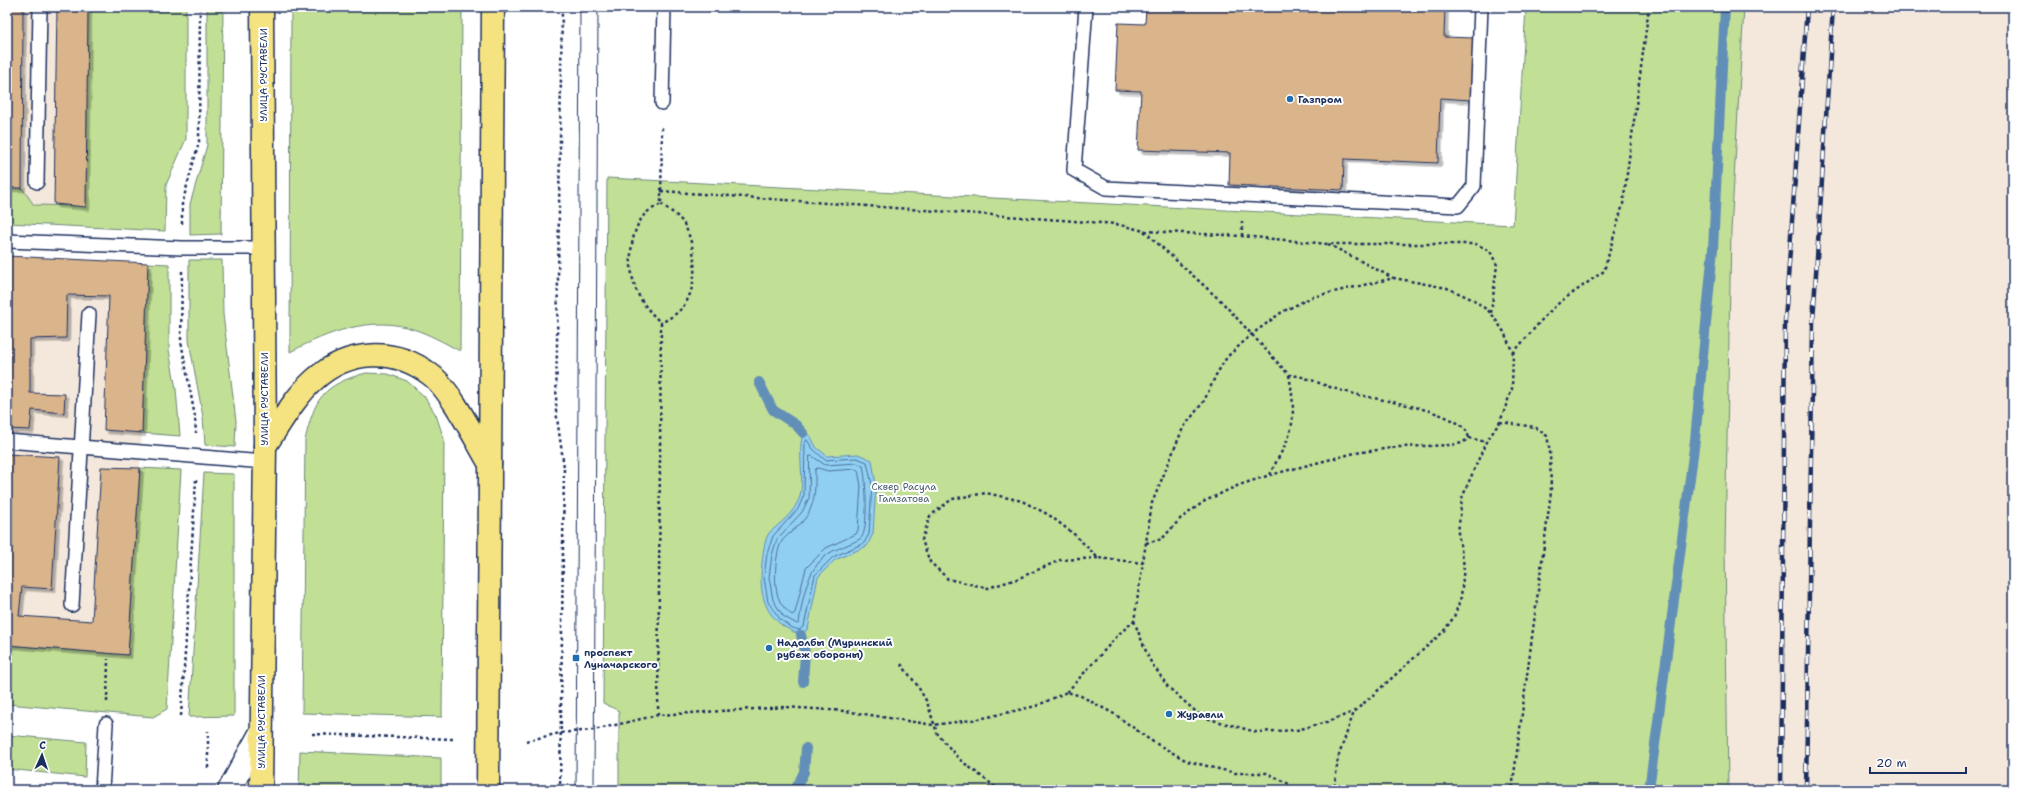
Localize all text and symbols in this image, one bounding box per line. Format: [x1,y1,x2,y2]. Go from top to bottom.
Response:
street label: УЛИЦА РУСТАВЕЛИ [257,28,270,122]
place label: Газпром [1298,93,1342,106]
marker: Газпром [1285,94,1295,104]
street label: УЛИЦА РУСТАВЕЛИ [258,352,271,446]
park label: Сквер Расула Гамзатова [872,480,937,505]
place label: Надолбы (Муринский рубеж обороны) [777,636,892,661]
marker: Надолбы (Муринский рубеж обороны) [764,643,774,653]
place label: проспект Луначарского [584,646,658,671]
marker: проспект Луначарского [571,653,581,663]
street label: УЛИЦА РУСТАВЕЛИ [255,675,268,769]
place label: Журавли [1177,708,1224,721]
marker: Журавли [1164,709,1174,719]
north arrow [22,735,62,775]
text: С [39,738,47,753]
scale bar [1870,749,1966,775]
text: 20 m [1876,755,1907,771]

